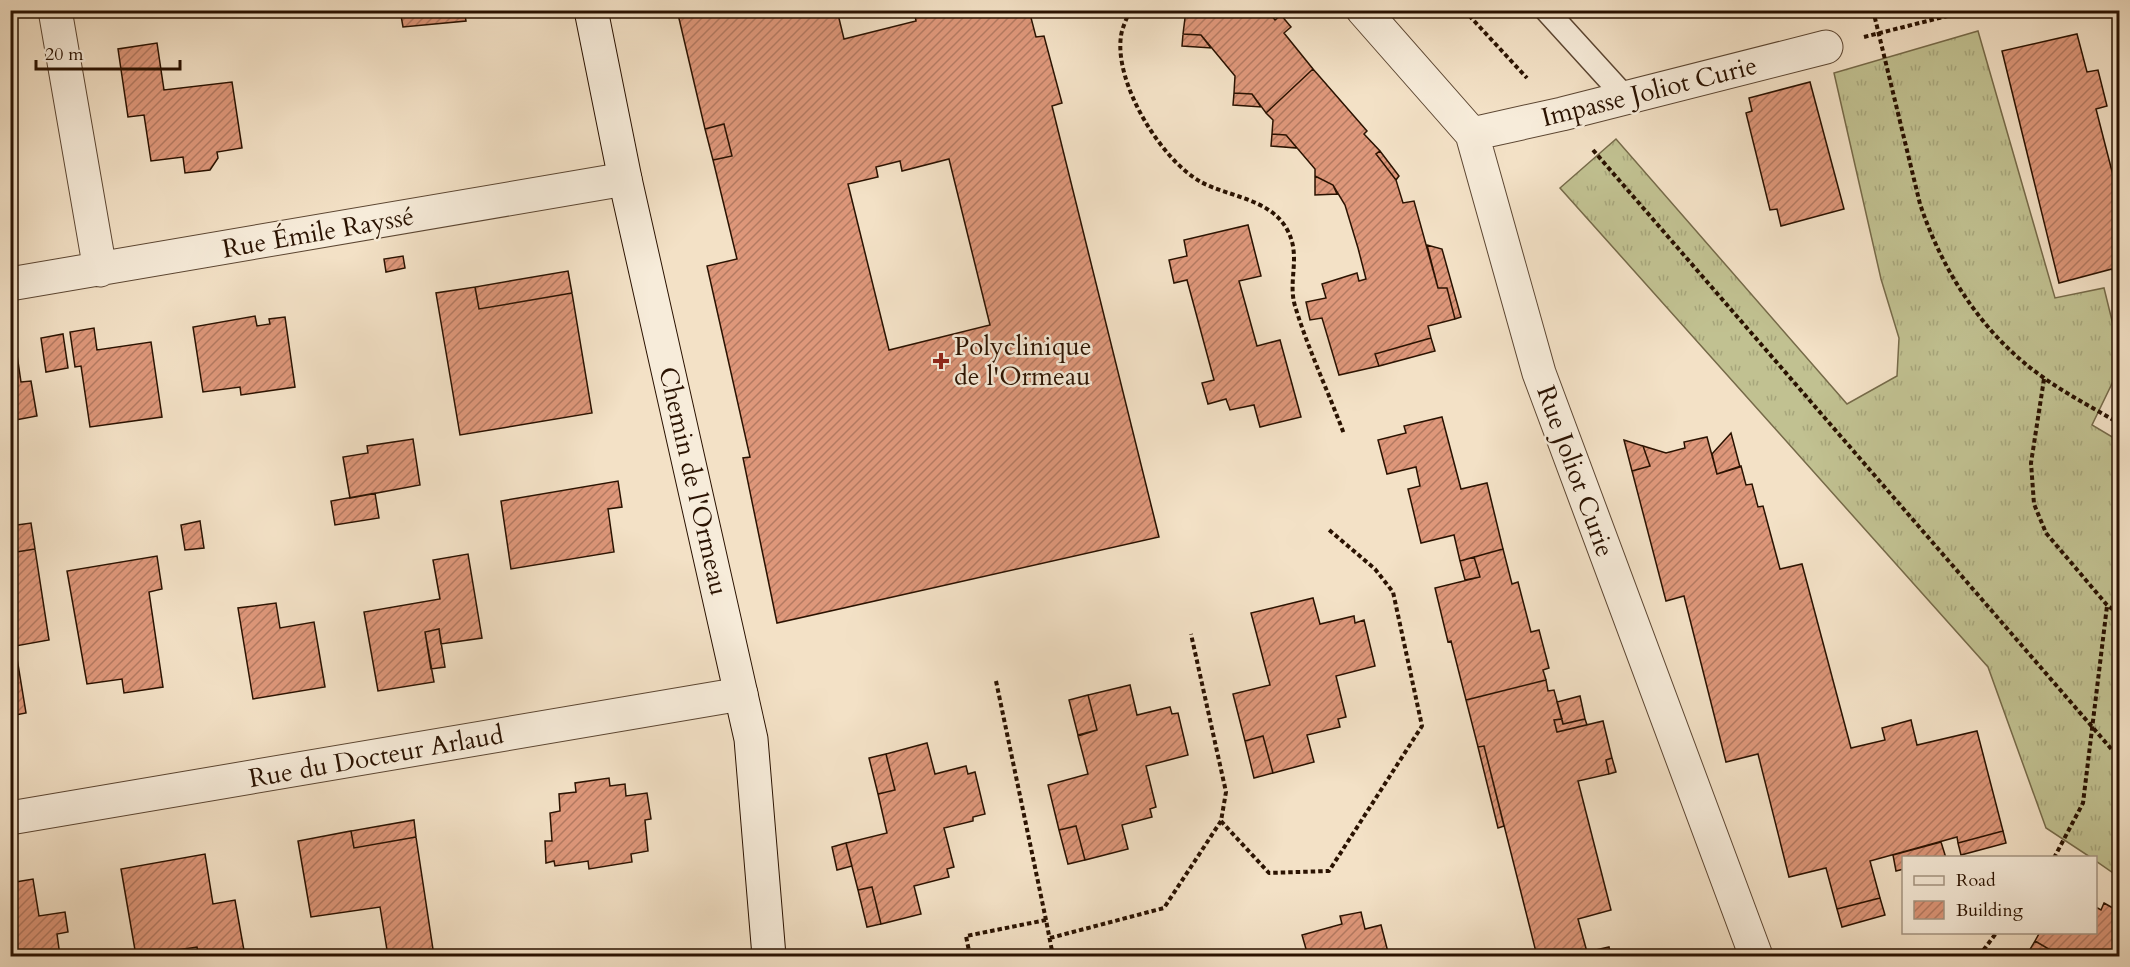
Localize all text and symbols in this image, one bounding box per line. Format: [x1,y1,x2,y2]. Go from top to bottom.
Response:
scale bar [36,33,180,71]
text: 20 m [45,42,84,67]
street label: Impasse Joliot Curie [1538,48,1761,135]
street label: Rue Émile Rayssé [220,198,417,267]
place label: Polyclinique de l'Ormeau [954,329,1092,394]
marker: Polyclinique de l'Ormeau [932,352,950,370]
street label: Chemin de l'Ormeau [650,363,737,599]
street label: Rue Joliot Curie [1528,381,1623,562]
street label: Rue du Docteur Arlaud [246,717,506,796]
legend [1902,856,2097,934]
text: Road [1956,868,1996,893]
text: Building [1956,898,2024,923]

